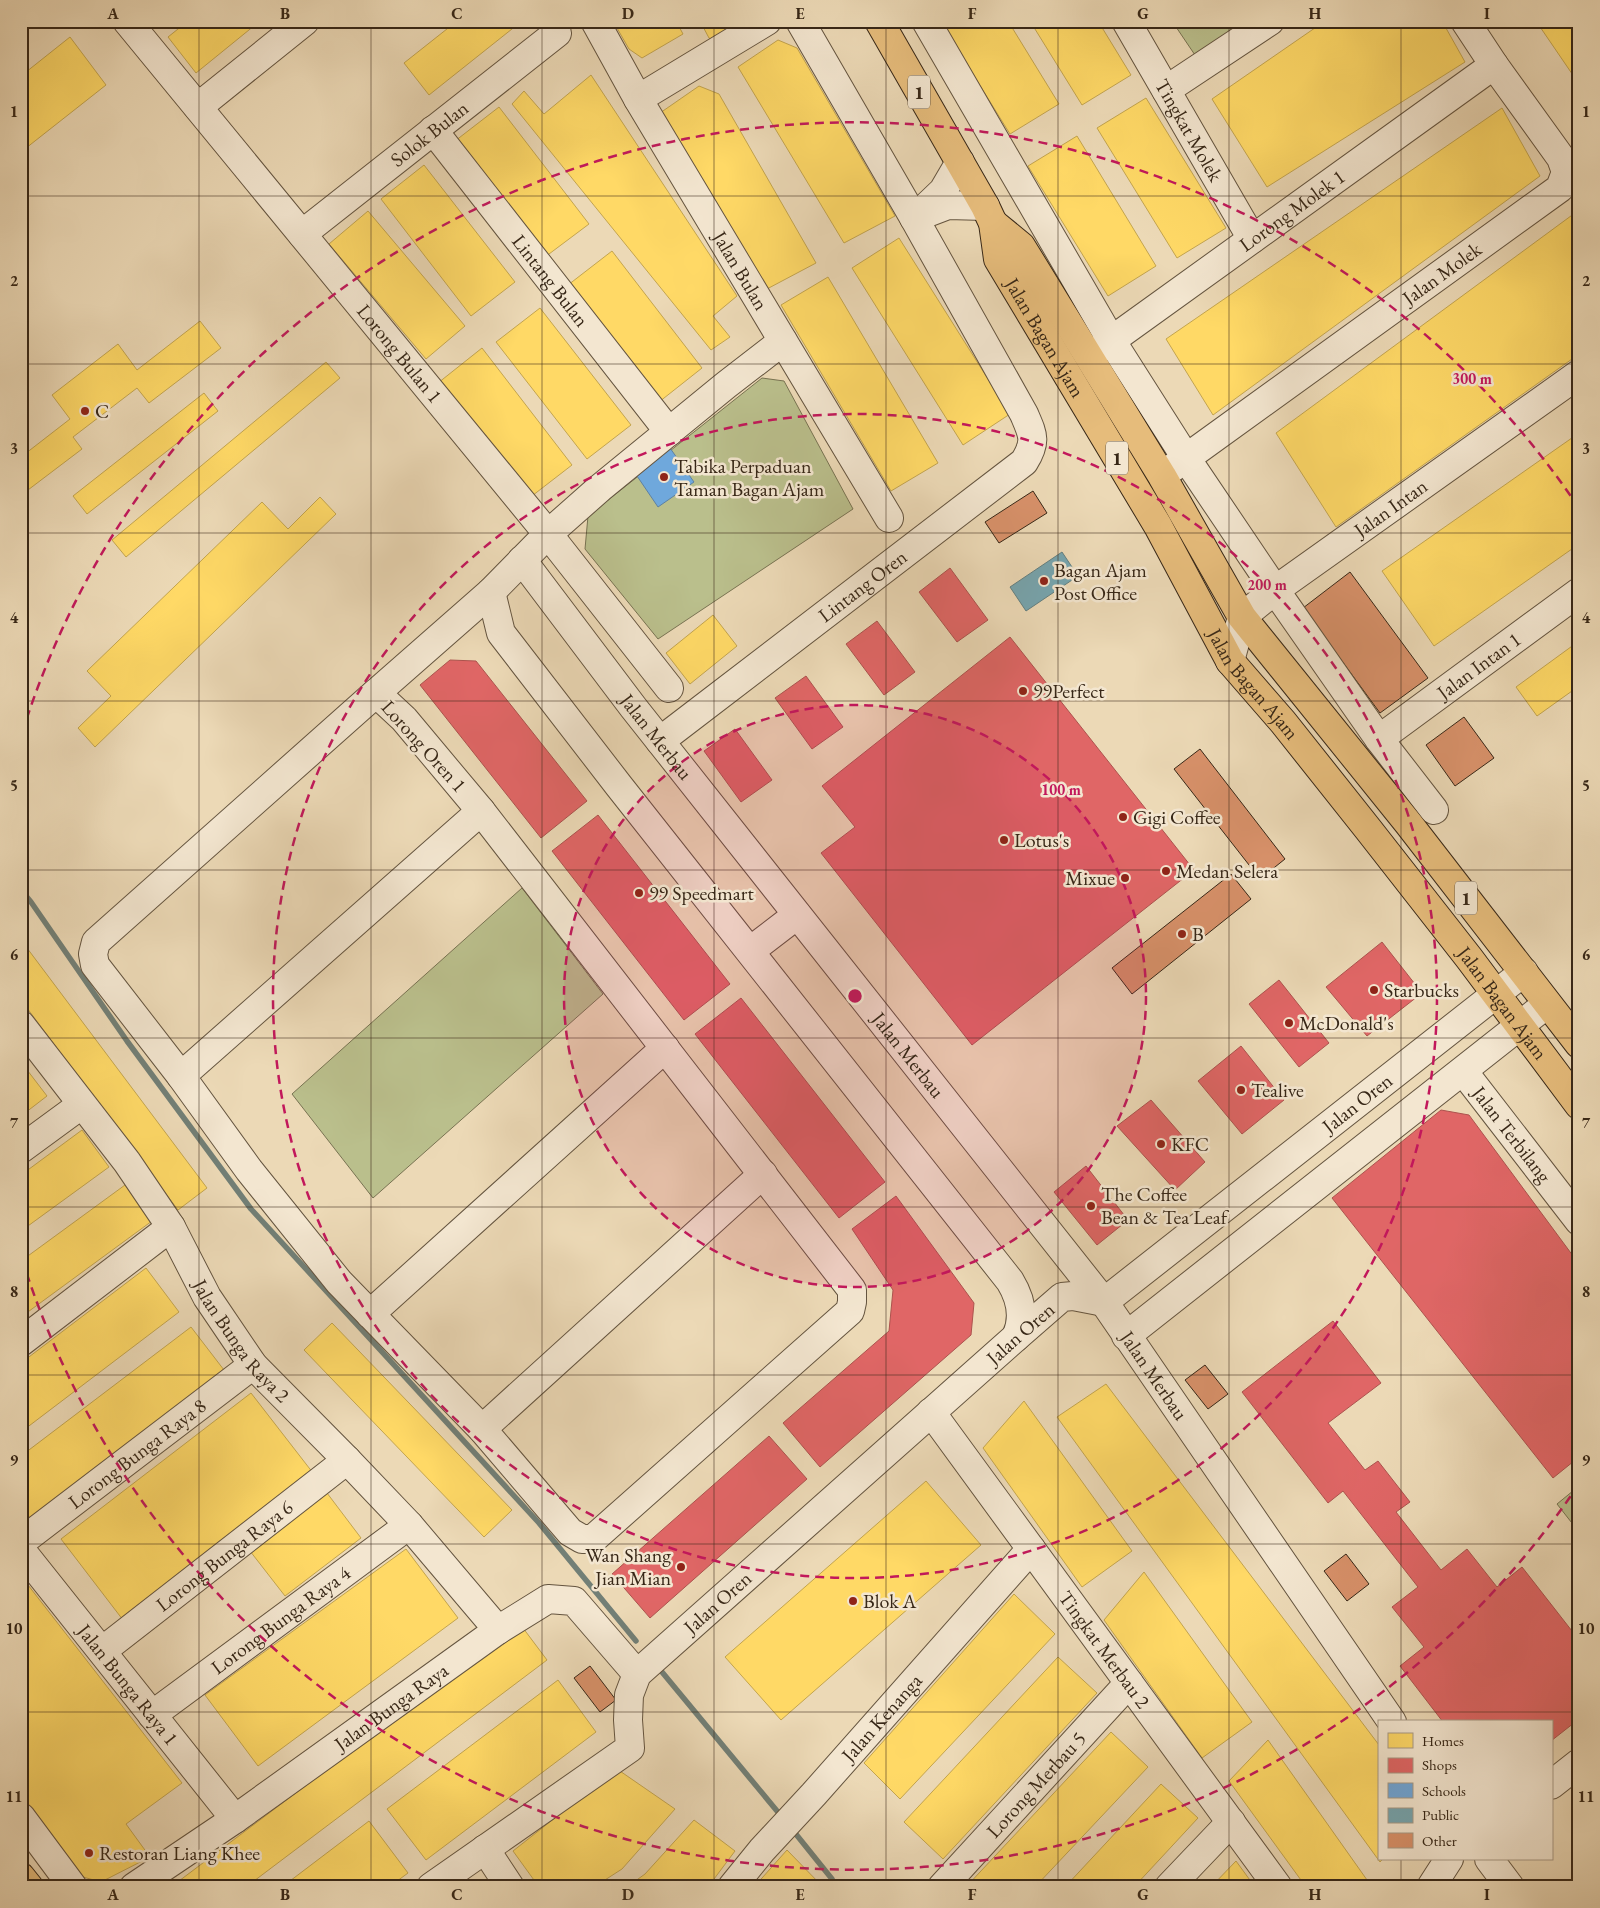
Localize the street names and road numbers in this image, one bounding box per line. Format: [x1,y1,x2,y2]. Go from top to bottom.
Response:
street label: Tingkat Molek [1149,74,1229,187]
road number: 1 [908,75,930,108]
street label: Solok Bulan [385,95,474,173]
street label: Lorong Molek 1 [1234,164,1350,257]
street label: Jalan Bulan [706,224,775,315]
street label: Lintang Bulan [506,229,595,332]
street label: Jalan Molek [1395,236,1487,312]
street label: Jalan Bagan Ajam [998,271,1091,403]
street label: Lorong Bulan 1 [351,298,448,408]
road number: 1 [1106,442,1128,474]
street label: Jalan Intan [1347,473,1433,544]
street label: Lintang Oren [813,543,912,628]
street label: Jalan Bagan Ajam [1201,622,1305,745]
street label: Jalan Intan 1 [1430,626,1526,706]
street label: Jalan Merbau [613,687,699,785]
street label: Lorong Oren 1 [376,694,472,798]
road number: 1 [1455,881,1477,914]
street label: Jalan Bagan Ajam [1450,939,1554,1065]
street label: Jalan Merbau [865,1005,951,1104]
street label: Jalan Oren [1315,1067,1398,1140]
street label: Jalan Terbilang [1465,1079,1558,1188]
street label: Jalan Bunga Raya 2 [186,1273,296,1408]
street label: Jalan Oren [979,1296,1060,1372]
street label: Jalan Merbau [1113,1324,1194,1425]
street label: Lorong Bunga Raya 8 [63,1392,211,1514]
street label: Lorong Bunga Raya 6 [150,1494,298,1617]
street label: Lorong Bunga Raya 4 [206,1560,356,1680]
street label: Jalan Oren [677,1565,757,1641]
street label: Tingkat Merbau 2 [1053,1585,1156,1714]
street label: Jalan Bunga Raya 1 [71,1617,184,1751]
street label: Jalan Bunga Raya [327,1657,453,1758]
street label: Jalan Kenanga [834,1668,928,1769]
street label: Lorong Merbau 5 [981,1726,1091,1843]

